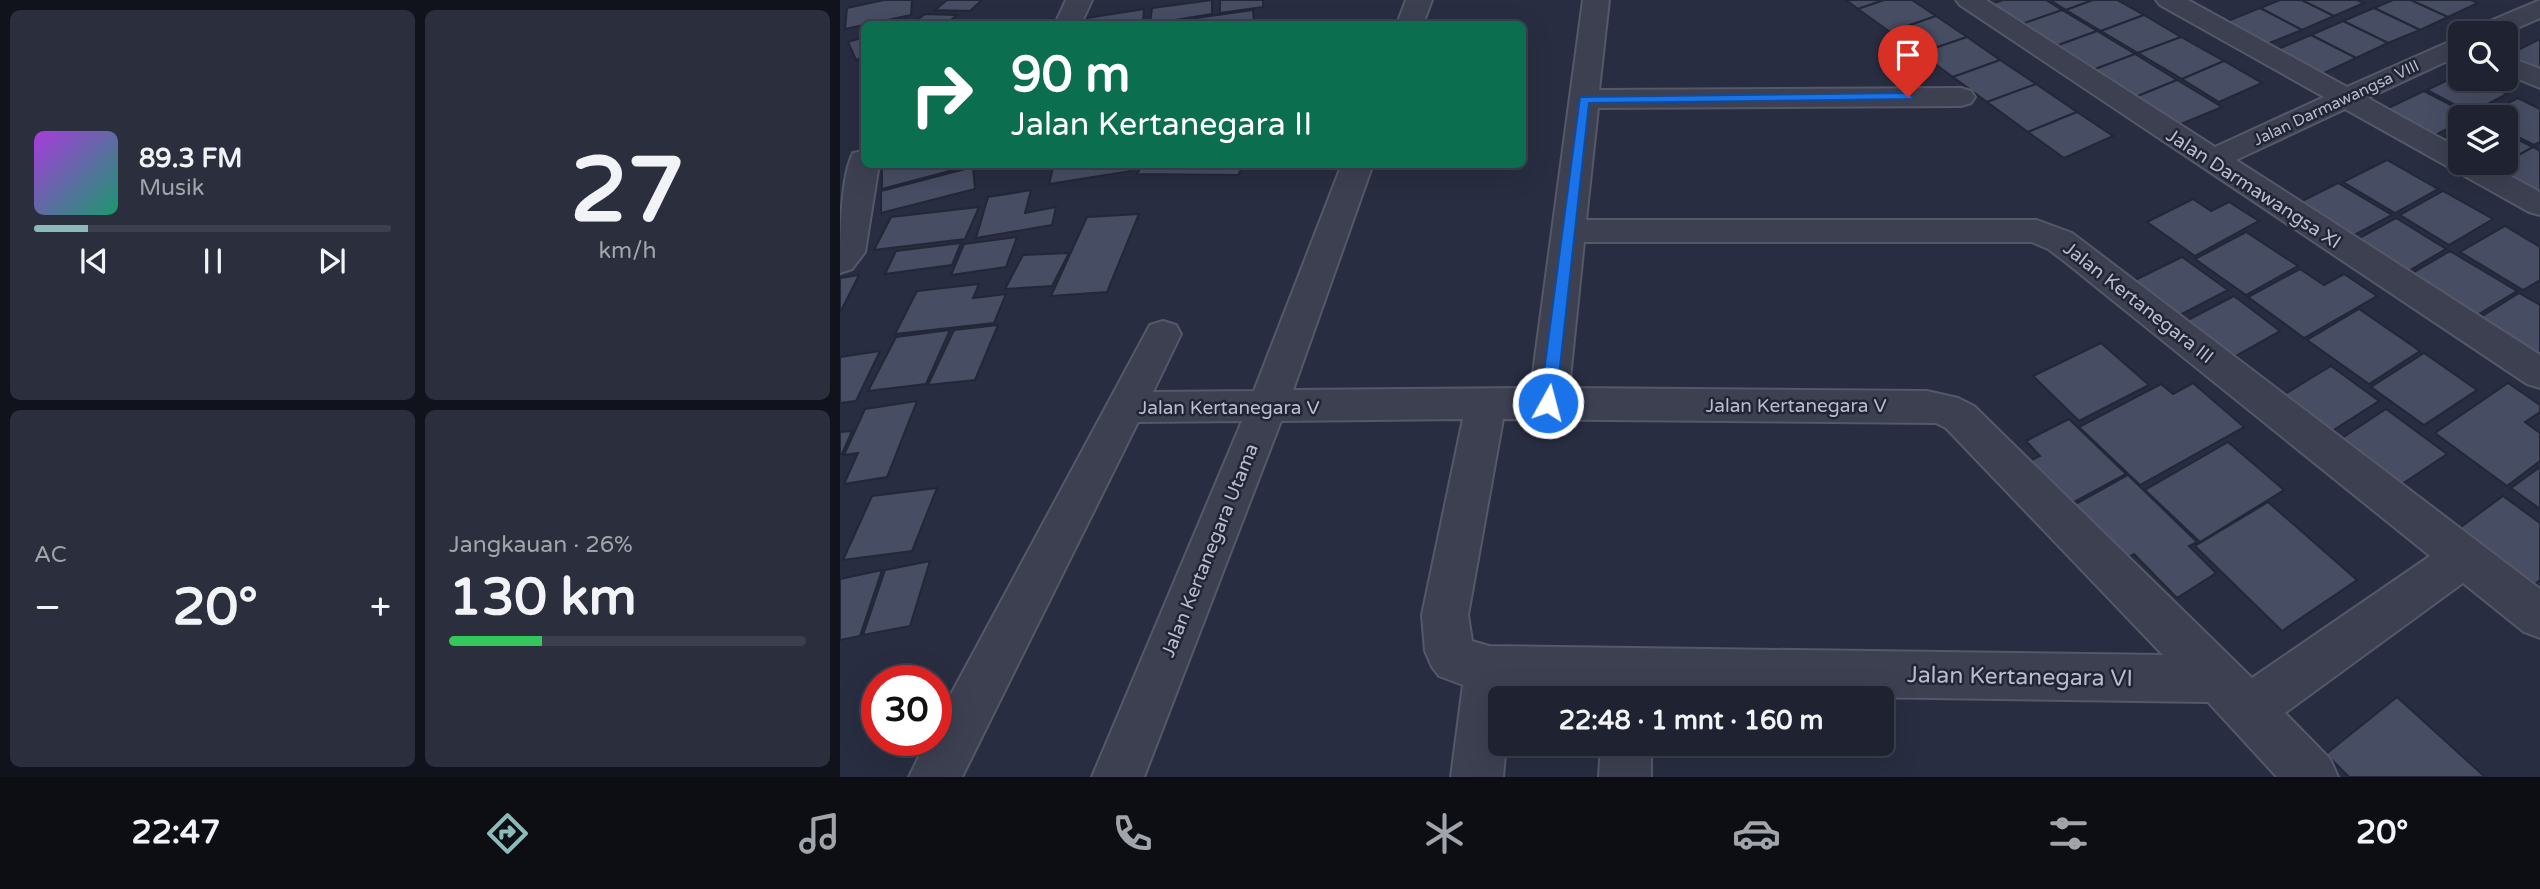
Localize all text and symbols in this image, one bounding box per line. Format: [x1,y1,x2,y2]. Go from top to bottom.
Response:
map controls [2448,21,2518,175]
button: search [2448,21,2518,91]
pin [1878,25,1938,97]
icon: arrive [1889,36,1927,74]
text: 90 m [1011,46,1130,105]
icon: right [896,49,987,140]
street label: Jalan Darmawangsa VIII [2250,56,2423,150]
button: layers [2448,105,2518,175]
text: Jalan Kertanegara II [1011,106,1312,144]
street label: Jalan Darmawangsa XI [2162,124,2345,253]
text: 27 [570,136,685,246]
text: 89.3 FM [139,143,242,174]
text: Musik [139,174,204,202]
text: km/h [599,237,656,265]
street label: Jalan Kertanegara III [2059,237,2218,368]
icon: previous [75,242,113,280]
icon: pause [194,242,232,280]
icon: next [313,242,351,280]
position arrow [1511,366,1585,440]
street label: Jalan Kertanegara V [1705,395,1887,417]
street label: Jalan Kertanegara V [1138,397,1320,419]
street label: Jalan Kertanegara Utama [1157,440,1263,660]
text: Jangkauan · 26% [449,531,633,559]
text: AC [34,541,67,569]
text: 130 km [449,566,637,629]
text: 20° [173,576,258,639]
text: − [34,585,61,631]
text: + [370,585,391,631]
street label: Jalan Kertanegara VI [1907,661,2133,693]
speed limit sign: 30 [861,665,952,756]
text: 22:48 · 1 mnt · 160 m [1559,705,1823,736]
icon: directions [483,809,532,858]
icon: music [795,809,844,858]
icon: phone [1108,809,1157,858]
icon: climate [1420,809,1469,858]
icon: car [1732,809,1781,858]
icon: filters [2044,809,2093,858]
text: 22:47 [132,814,220,852]
text: 20° [2356,814,2408,852]

